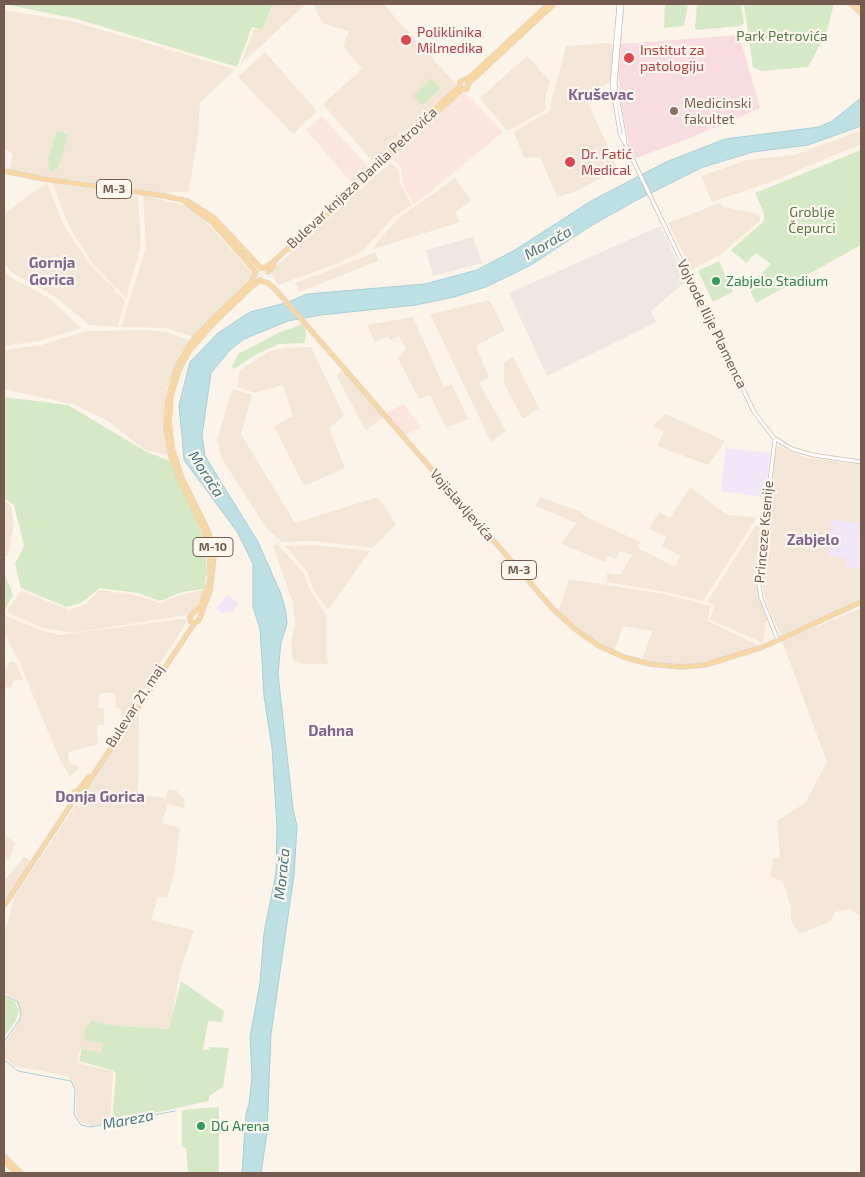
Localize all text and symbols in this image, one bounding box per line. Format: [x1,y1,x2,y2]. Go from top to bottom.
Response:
place label: Poliklinika Milmedika [417,24,483,56]
park label: Park Petrovića [736,28,828,44]
marker: Poliklinika Milmedika [399,33,413,47]
place label: Institut za patologiju [640,42,704,74]
marker: Institut za patologiju [622,51,636,65]
district label: Kruševac [568,86,634,104]
place label: Medicinski fakultet [684,95,751,128]
street label: Bulevar knjaza Danila Petrovića [283,104,441,252]
marker: Medicinski fakultet [668,105,680,117]
place label: Dr. Fatić Medical [581,146,632,178]
marker: Dr. Fatić Medical [563,155,577,169]
road number: M-3 [96,180,132,198]
park label: Groblje Čepurci [788,204,836,236]
water label: Morača [521,222,575,264]
district label: Gornja Gorica [29,254,75,289]
street label: Vojvode Ilije Plamenca [673,257,751,391]
place label: Zabjelo Stadium [726,273,828,289]
marker: Zabjelo Stadium [710,275,722,287]
water label: Morača [184,447,228,501]
street label: Vojislavljevića [426,466,498,544]
street label: Princeze Ksenije [751,480,777,584]
district label: Zabjelo [787,531,839,549]
road number: M-10 [193,538,233,556]
road number: M-3 [502,560,536,580]
street label: Bulevar 21. maj [102,661,168,751]
district label: Dahna [308,722,354,740]
district label: Donja Gorica [55,788,145,806]
water label: Morača [270,847,294,901]
water label: Mareza [101,1106,155,1134]
place label: DG Arena [211,1118,270,1134]
marker: DG Arena [195,1120,207,1132]

